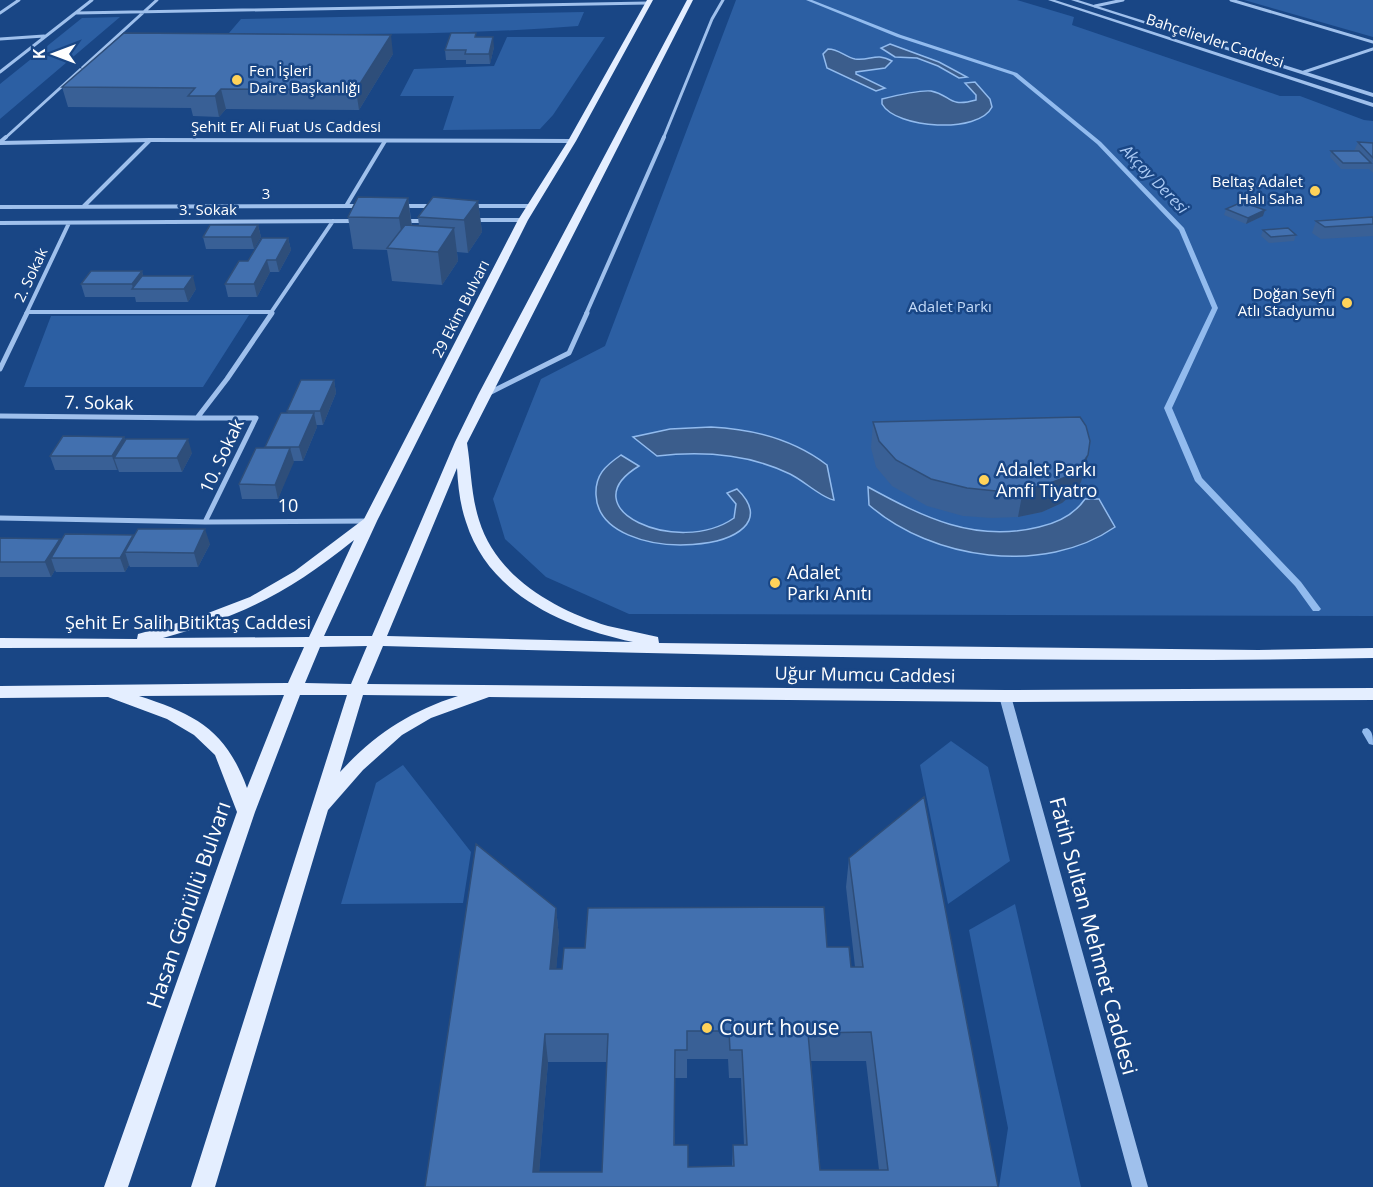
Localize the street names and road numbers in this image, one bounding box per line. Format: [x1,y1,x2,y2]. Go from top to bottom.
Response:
street label: Bahçelievler Caddesi [1144,8,1287,72]
street label: Şehit Er Ali Fuat Us Caddesi [191,116,381,136]
street label: 3 [262,183,270,203]
street label: 3. Sokak [179,199,237,219]
street label: 2. Sokak [9,244,51,305]
street label: 29 Ekim Bulvarı [427,256,493,361]
street label: 7. Sokak [64,389,134,415]
street label: 10. Sokak [193,414,249,497]
street label: 10 [278,493,298,517]
street label: Şehit Er Salih Bitiktaş Caddesi [65,610,311,634]
street label: Uğur Mumcu Caddesi [774,660,956,688]
street label: Fatih Sultan Mehmet Caddesi [1043,794,1145,1078]
street label: Hasan Gönüllü Bulvarı [139,797,237,1012]

